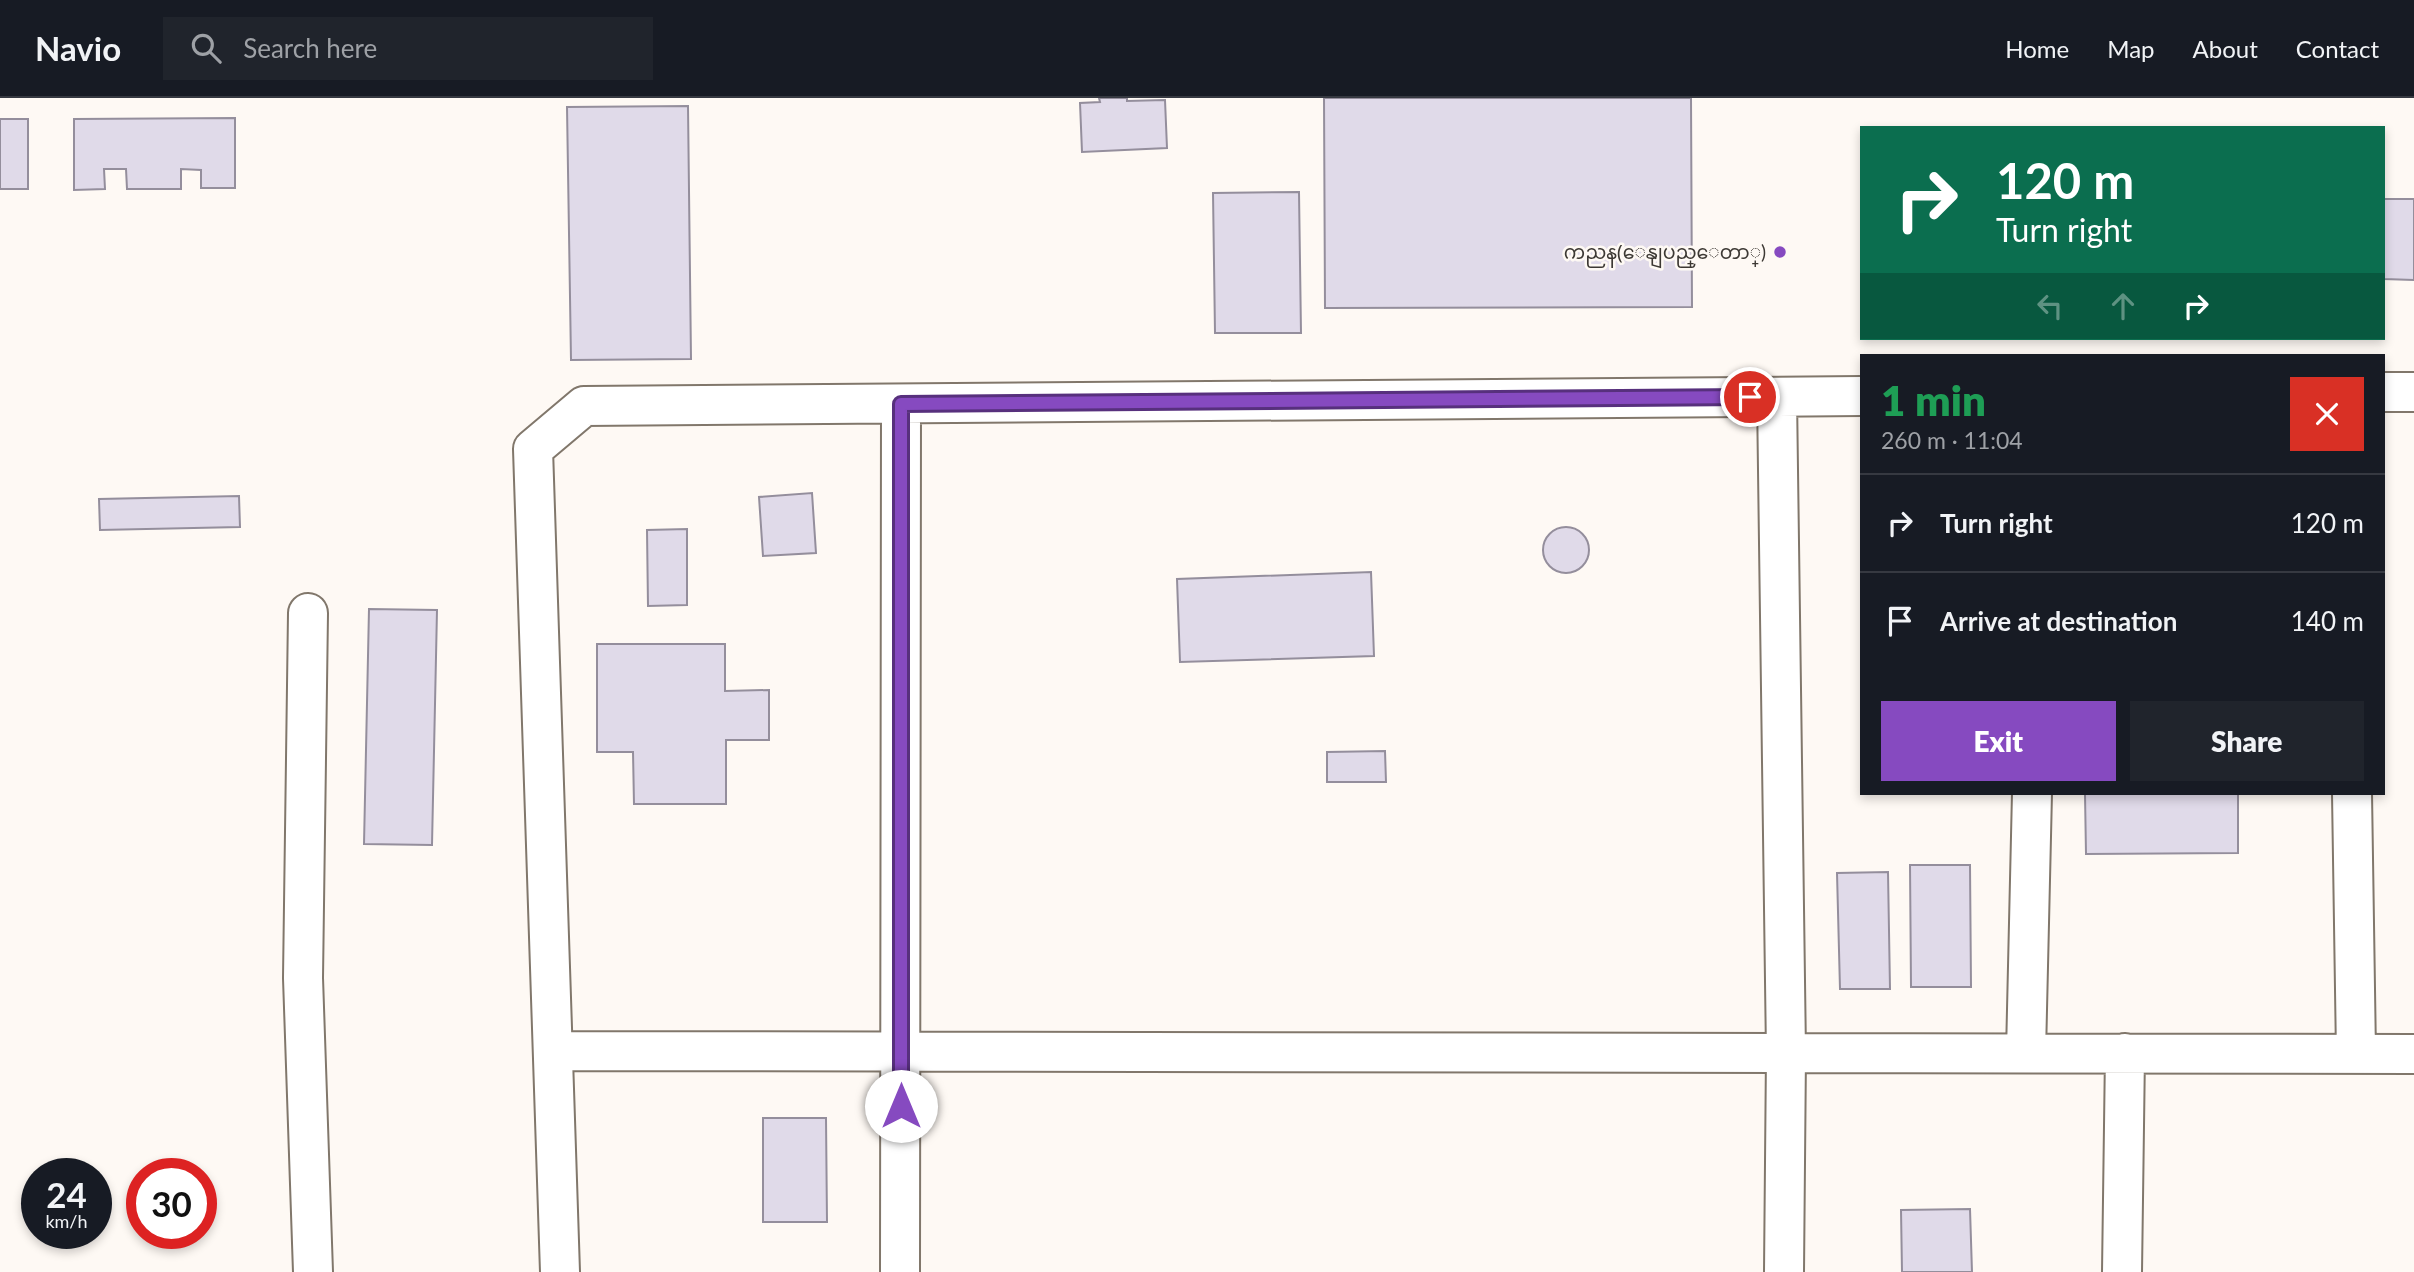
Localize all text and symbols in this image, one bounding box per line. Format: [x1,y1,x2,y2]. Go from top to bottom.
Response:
search box [163,17,653,80]
text: Navio [35,28,121,68]
icon: search [187,29,225,67]
text: Search here [243,32,377,64]
text: Home [2005,34,2069,63]
text: Map [2107,34,2155,63]
text: About [2193,34,2258,63]
text: Contact [2296,34,2379,63]
text: 120 m [1996,151,2134,209]
icon: right [1881,154,1972,245]
text: Turn right [1996,210,2132,249]
place label: ကညန(ေနျပည္ေတာ္) [1564,240,1766,269]
marker: ကညန(ေနျပည္ေတာ္) [1772,244,1788,260]
icon: left [2031,287,2069,325]
icon: ahead [2104,287,2142,325]
icon: right [2177,287,2215,325]
pin [1720,367,1780,427]
text: 1 min [1881,375,1986,425]
button: close [2290,377,2364,451]
icon: arrive [1731,378,1769,416]
text: 260 m · 11:04 [1881,426,2023,454]
icon: right [1881,504,1919,542]
text: Turn right [1940,507,2053,539]
text: 120 m [2291,507,2364,539]
icon: arrive [1881,602,1919,640]
text: Arrive at destination [1940,605,2177,637]
text: 140 m [2291,605,2364,637]
button: Exit [1881,701,2116,781]
button: Share [2130,701,2364,781]
position arrow [864,1069,938,1143]
speed limit sign: 30 [126,1158,217,1249]
text: 24 [46,1173,87,1215]
text: km/h [45,1210,88,1232]

